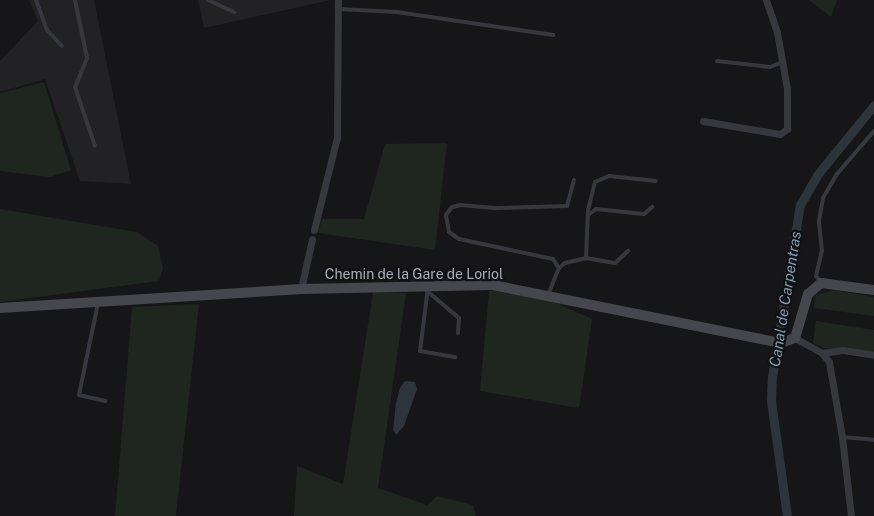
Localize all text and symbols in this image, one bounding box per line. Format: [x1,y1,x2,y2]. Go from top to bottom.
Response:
water label: Canal de Carpentras [765,230,805,368]
street label: Chemin de la Gare de Loriol [325,266,503,282]

